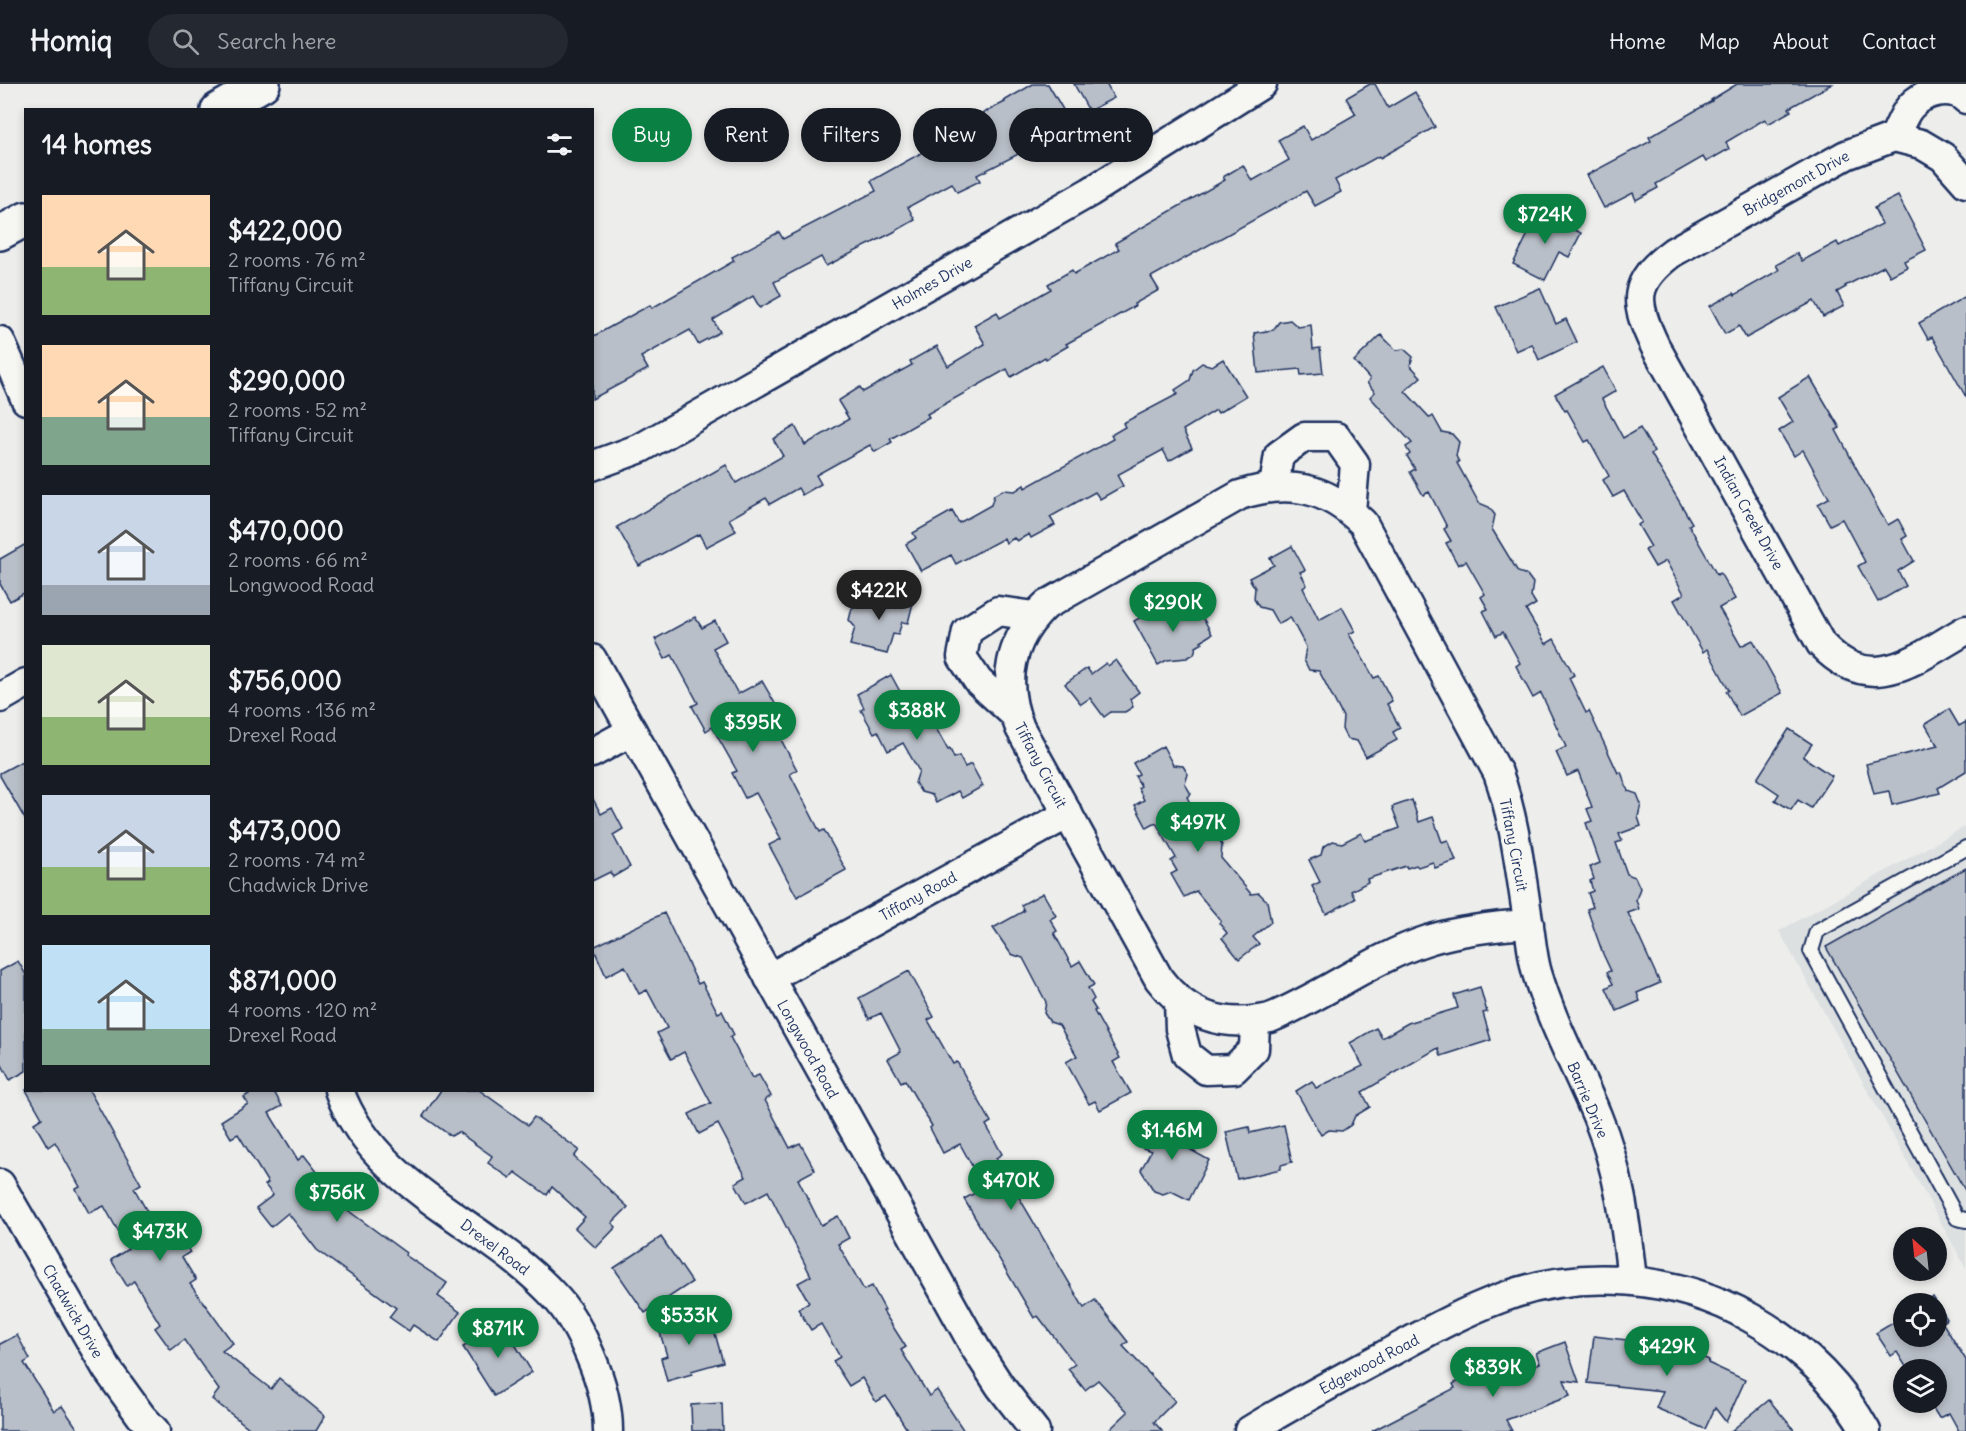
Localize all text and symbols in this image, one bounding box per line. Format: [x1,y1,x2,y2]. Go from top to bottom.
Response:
search box [148,14,568,68]
text: Homiq [30,23,112,59]
icon: search [169,25,202,58]
text: Search here [217,27,336,55]
text: Home [1609,28,1666,55]
text: Map [1699,28,1740,55]
text: About [1773,28,1829,55]
text: Contact [1862,28,1936,55]
chip: Buy [612,108,692,162]
chip: Rent [704,108,789,162]
chip: Filters [801,108,901,162]
chip: New [913,108,997,162]
chip: Apartment [1009,108,1153,162]
text: 14 homes [42,128,152,161]
icon: filters [543,128,576,161]
street label: Bridgemont Drive [1739,146,1853,220]
pin: $724K [1503,194,1587,245]
text: $724K [1517,201,1573,226]
text: $422,000 [228,214,343,247]
icon: home [90,219,162,291]
text: 2 rooms · 76 m² [228,247,366,272]
street label: Holmes Drive [888,252,976,314]
text: Tiffany Circuit [228,272,353,297]
text: $290,000 [228,364,346,397]
icon: home [90,369,162,441]
text: 2 rooms · 52 m² [228,397,367,422]
text: Tiffany Circuit [228,422,353,447]
street label: Indian Creek Drive [1710,453,1788,573]
text: $470,000 [228,514,344,547]
icon: home [90,519,162,591]
text: 2 rooms · 66 m² [228,547,368,572]
pin: $422K [837,570,921,621]
text: Longwood Road [228,572,374,597]
text: $422K [851,577,907,602]
pin: $290K [1131,582,1215,633]
text: $290K [1143,589,1203,614]
text: $756,000 [228,664,342,697]
icon: home [90,669,162,741]
pin: $388K [875,690,959,741]
text: 4 rooms · 136 m² [228,697,376,722]
text: $388K [888,697,946,722]
pin: $395K [711,702,795,753]
text: $395K [724,709,782,734]
street label: Tiffany Circuit [1011,719,1071,811]
text: Drexel Road [228,722,337,747]
street label: Tiffany Circuit [1496,797,1532,893]
pin: $497K [1156,802,1240,853]
text: $497K [1170,809,1226,834]
text: $473,000 [228,814,341,847]
icon: home [90,819,162,891]
text: 2 rooms · 74 m² [228,847,365,872]
street label: Tiffany Road [876,867,960,925]
text: Chadwick Drive [228,872,368,897]
text: $871,000 [228,964,337,997]
icon: home [90,969,162,1041]
street label: Longwood Road [773,996,843,1102]
text: 4 rooms · 120 m² [228,997,377,1022]
text: Drexel Road [228,1022,337,1047]
street label: Barrie Drive [1563,1059,1613,1141]
pin: $1.46M [1123,1110,1221,1161]
text: $1.46M [1141,1117,1203,1142]
pin: $470K [969,1160,1053,1211]
text: $470K [982,1167,1040,1192]
pin: $756K [295,1172,379,1223]
text: $756K [309,1179,365,1204]
pin: $473K [118,1211,202,1262]
street label: Drexel Road [457,1215,533,1279]
text: $473K [132,1218,188,1243]
north arrow [1893,1227,1947,1281]
map controls [1893,1227,1947,1413]
street label: Chadwick Drive [38,1261,108,1361]
button: locate [1893,1293,1947,1347]
pin: $533K [647,1295,731,1346]
text: $533K [660,1302,718,1327]
pin: $871K [456,1308,540,1359]
text: $871K [472,1315,524,1340]
pin: $429K [1625,1326,1709,1377]
street label: Edgewood Road [1316,1330,1422,1398]
text: $429K [1638,1333,1696,1358]
pin: $839K [1451,1347,1535,1398]
text: $839K [1464,1354,1522,1379]
button: layers [1893,1359,1947,1413]

